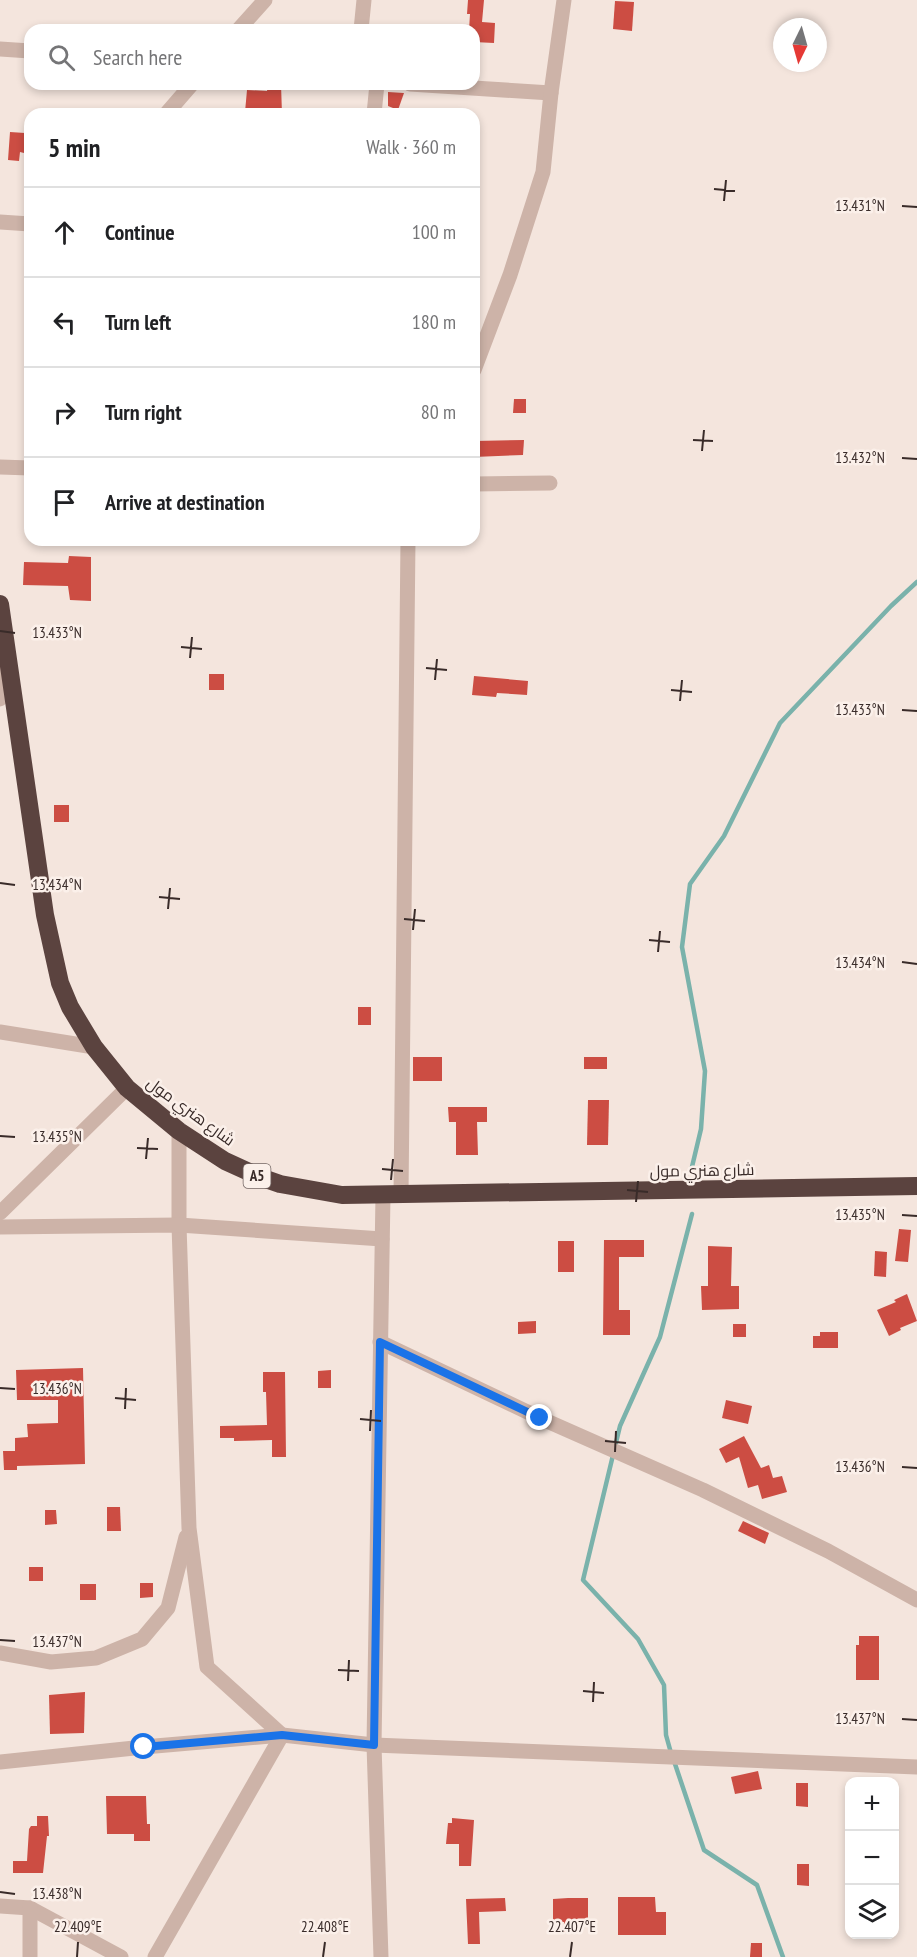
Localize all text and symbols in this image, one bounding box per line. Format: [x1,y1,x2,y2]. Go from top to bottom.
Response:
north arrow [773,18,827,72]
search box [24,24,480,90]
icon: search [45,41,78,74]
text: Search here [93,43,182,71]
text: 5 min [48,131,101,164]
text: Walk · 360 m [366,134,456,160]
text: 13.431°N [835,196,885,215]
icon: ahead [48,216,81,249]
text: Continue [105,218,175,246]
text: 100 m [412,219,456,245]
icon: left [48,306,81,339]
text: Turn left [105,308,171,336]
text: 180 m [412,309,456,335]
icon: right [48,396,81,429]
text: Turn right [105,398,182,426]
text: 80 m [421,399,456,425]
text: 13.432°N [835,448,885,467]
icon: arrive [48,486,81,519]
text: Arrive at destination [105,488,265,516]
text: 13.433°N [32,623,82,642]
text: 13.433°N [835,700,885,719]
text: 13.434°N [32,875,82,894]
text: 13.434°N [835,953,885,972]
street label: شارع هنري مول [140,1072,239,1153]
text: 13.435°N [32,1127,82,1146]
street label: شارع هنري مول [650,1159,755,1185]
road number: A5 [244,1164,270,1188]
text: 13.435°N [835,1205,885,1224]
text: 13.436°N [32,1379,82,1398]
route end [526,1404,552,1430]
text: 13.436°N [835,1457,885,1476]
text: 13.437°N [32,1632,82,1651]
text: 13.437°N [835,1709,885,1728]
route start [130,1733,156,1759]
map controls [845,1777,899,1939]
button: + [845,1777,899,1831]
button: − [845,1831,899,1885]
text: 13.438°N [32,1884,82,1903]
button: layers [845,1885,899,1939]
text: 22.409°E [54,1917,102,1936]
text: 22.408°E [301,1917,349,1936]
text: 22.407°E [548,1917,596,1936]

